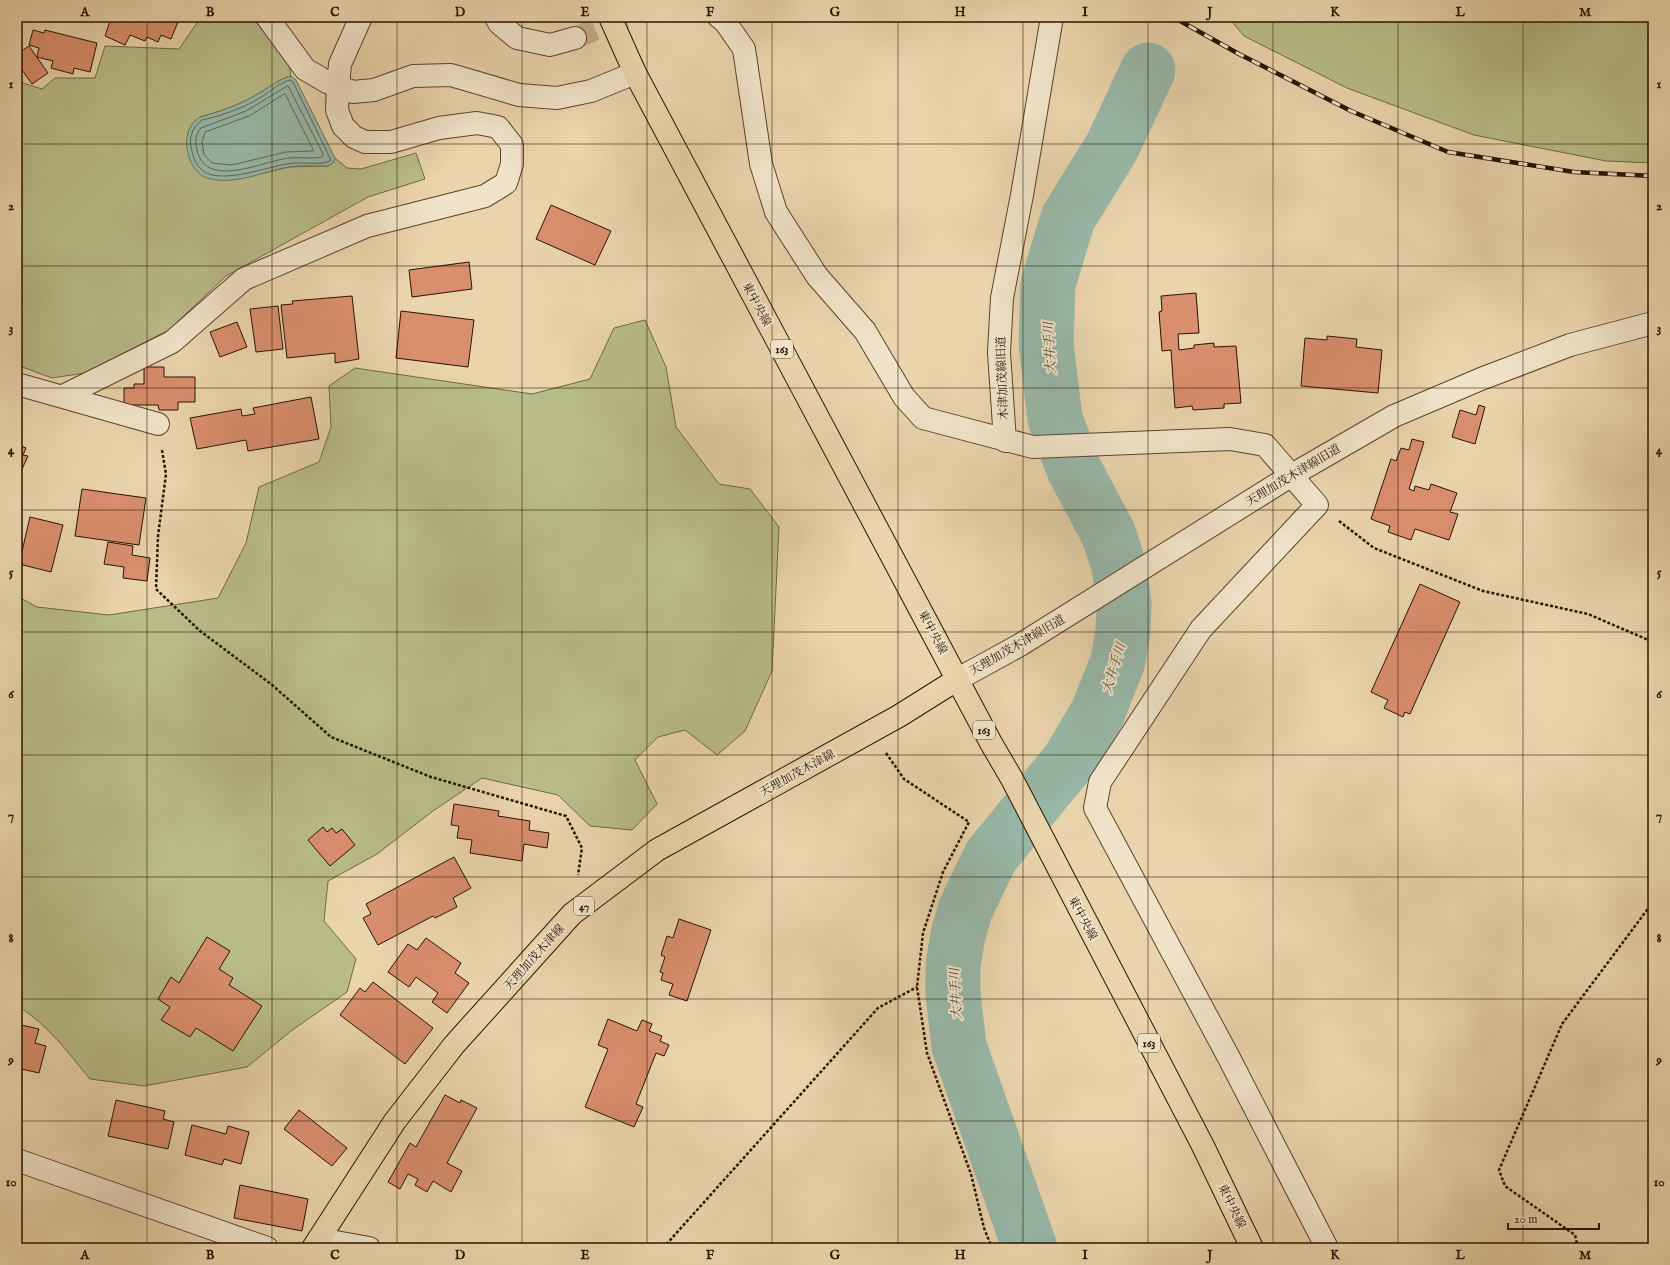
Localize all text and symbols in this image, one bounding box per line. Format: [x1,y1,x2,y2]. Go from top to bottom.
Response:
text: A [80,4,91,21]
text: B [206,4,215,21]
text: C [330,4,340,21]
text: D [455,4,466,21]
text: E [580,4,590,21]
text: F [706,4,715,21]
text: G [830,4,841,21]
text: H [954,4,966,21]
text: I [1082,4,1088,21]
text: J [1205,4,1213,21]
text: K [1330,4,1340,21]
text: L [1454,4,1465,21]
text: M [1579,4,1592,21]
text: 1 [9,76,14,93]
text: 1 [1657,76,1662,93]
text: 2 [8,198,14,215]
text: 2 [1656,198,1662,215]
street label: 東中央線 [739,280,774,329]
text: 3 [9,320,14,337]
water label: 大井手川 [1041,320,1060,374]
text: 3 [1657,320,1662,337]
street label: 木津加茂線旧道 [994,336,1011,420]
road number: 163 [771,340,793,358]
street label: 天理加茂木津線旧道 [1243,441,1343,510]
text: 4 [8,442,15,459]
text: 4 [1656,442,1663,459]
text: 5 [9,564,14,581]
text: 5 [1657,564,1662,581]
street label: 東中央線 [915,608,950,657]
street label: 天理加茂木津線旧道 [967,612,1068,679]
water label: 大井手川 [1099,639,1131,696]
text: 6 [8,686,14,703]
text: 6 [1656,686,1662,703]
road number: 163 [973,721,995,739]
street label: 天理加茂木津線 [757,747,838,800]
text: 7 [8,808,14,825]
text: 7 [1656,808,1662,825]
street label: 東中央線 [1065,894,1100,943]
road number: 47 [574,897,594,915]
street label: 天理加茂木津線 [501,921,568,994]
text: 8 [8,930,14,947]
text: 8 [1656,930,1662,947]
water label: 大井手川 [947,966,966,1020]
road number: 163 [1138,1034,1160,1052]
text: 9 [7,1052,14,1069]
text: 9 [1655,1052,1662,1069]
text: 10 [5,1174,17,1191]
text: 10 [1653,1174,1665,1191]
street label: 東中央線 [1214,1181,1249,1231]
scale bar [1508,1205,1599,1231]
text: 20 m [1514,1212,1537,1227]
text: A [80,1247,91,1264]
text: B [206,1247,215,1264]
text: C [330,1247,340,1264]
text: D [455,1247,466,1264]
text: E [580,1247,590,1264]
text: F [706,1247,715,1264]
text: G [830,1247,841,1264]
text: H [954,1247,966,1264]
text: I [1082,1247,1088,1264]
text: J [1205,1247,1213,1264]
text: K [1330,1247,1340,1264]
text: L [1454,1247,1465,1264]
text: M [1579,1247,1592,1264]

